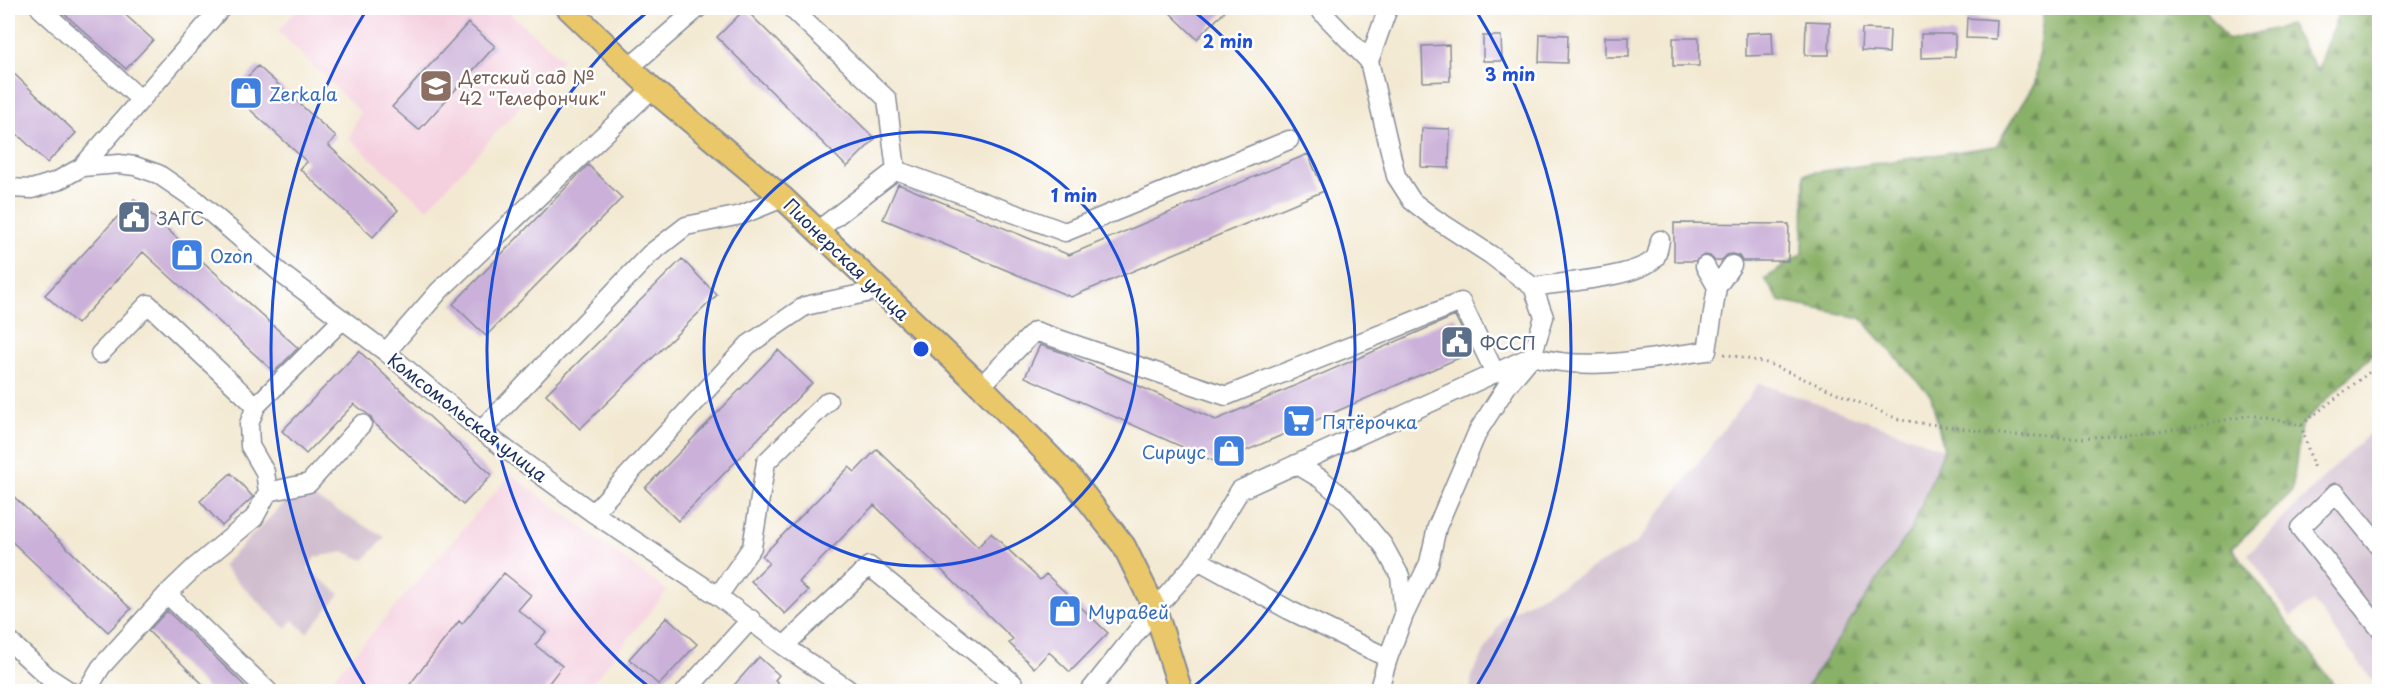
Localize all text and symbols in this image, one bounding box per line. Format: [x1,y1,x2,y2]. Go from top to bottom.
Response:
text: 2 min [1203,27,1253,54]
text: 3 min [1485,60,1535,87]
place label: Детский сад № 42 "Телефончик" [458,63,606,111]
school or university icon: Детский сад № 42 "Телефончик" [418,68,454,104]
shop icon: Zerkala [228,75,264,111]
place label: Zerkala [269,80,338,107]
text: 1 min [1051,181,1097,208]
street label: Пионерская улица [778,192,916,327]
public building icon: ЗАГС [116,199,152,235]
place label: ЗАГС [156,204,204,231]
shop icon: Ozon [169,237,205,273]
place label: Ozon [210,242,253,269]
public building icon: ФССП [1439,324,1475,360]
place label: ФССП [1480,329,1536,356]
centre of rings [911,339,931,359]
street label: Комсомольская улица [382,346,554,488]
supermarket icon: Пятёрочка [1281,403,1317,439]
place label: Пятёрочка [1322,408,1418,435]
shop icon: Сириус [1211,433,1247,469]
place label: Сириус [1142,438,1206,465]
shop icon: Муравей [1047,593,1083,629]
place label: Муравей [1088,598,1169,625]

